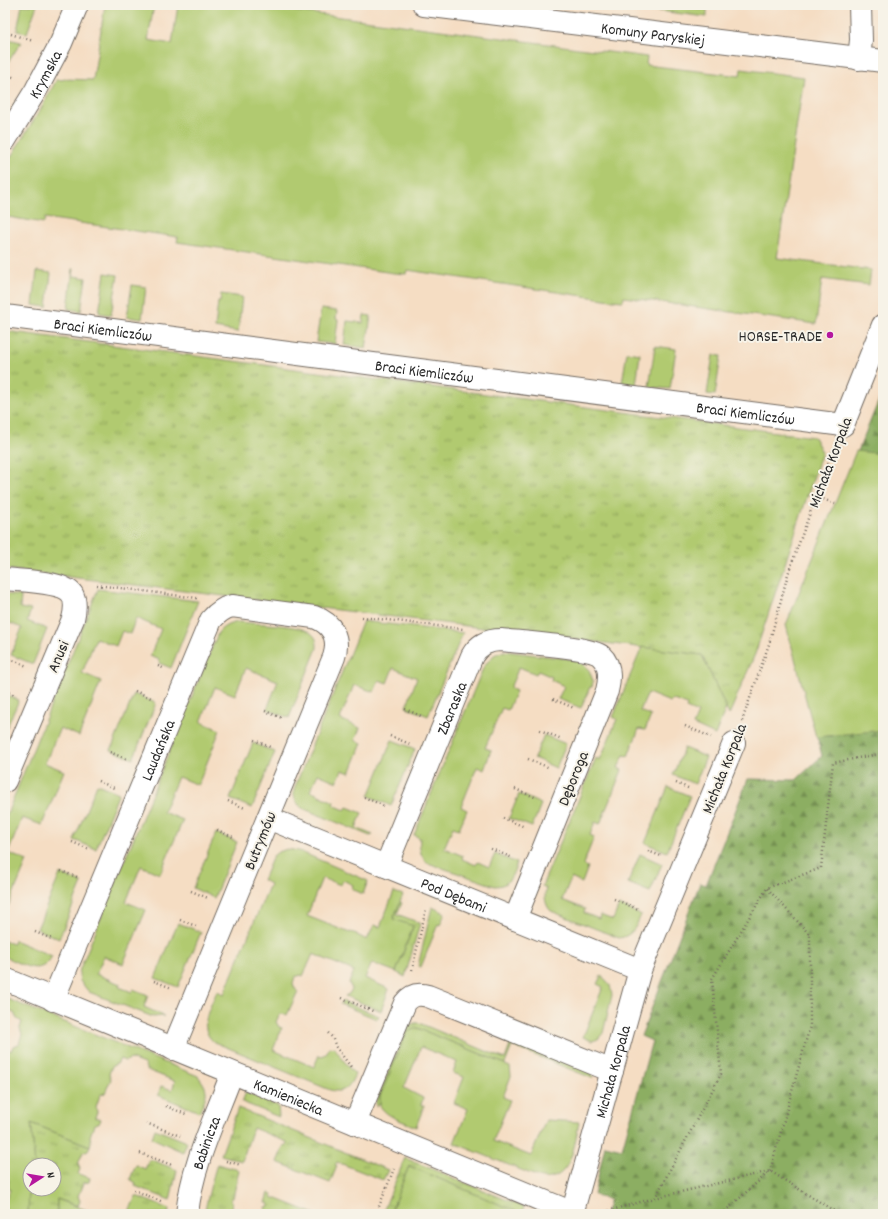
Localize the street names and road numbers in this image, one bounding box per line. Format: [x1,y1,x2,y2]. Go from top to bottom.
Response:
street label: Komuny Paryskiej [600,18,706,53]
street label: Krymska [24,47,69,104]
street label: Braci Kiemliczów [52,313,154,349]
street label: Braci Kiemliczów [373,355,475,391]
street label: Braci Kiemliczów [695,397,796,433]
street label: Michała Korpala [803,414,859,512]
street label: Anusi [42,637,76,677]
street label: Zbaraska [432,678,475,739]
street label: Laudańska [136,716,182,785]
street label: Michała Korpala [697,720,754,817]
street label: Dęboroga [553,748,596,810]
street label: Butrymów [239,808,283,874]
street label: Pod Dębami [417,873,490,920]
street label: Michała Korpala [590,1023,638,1121]
street label: Kamieniecka [249,1074,327,1123]
street label: Babinicza [188,1113,228,1173]

